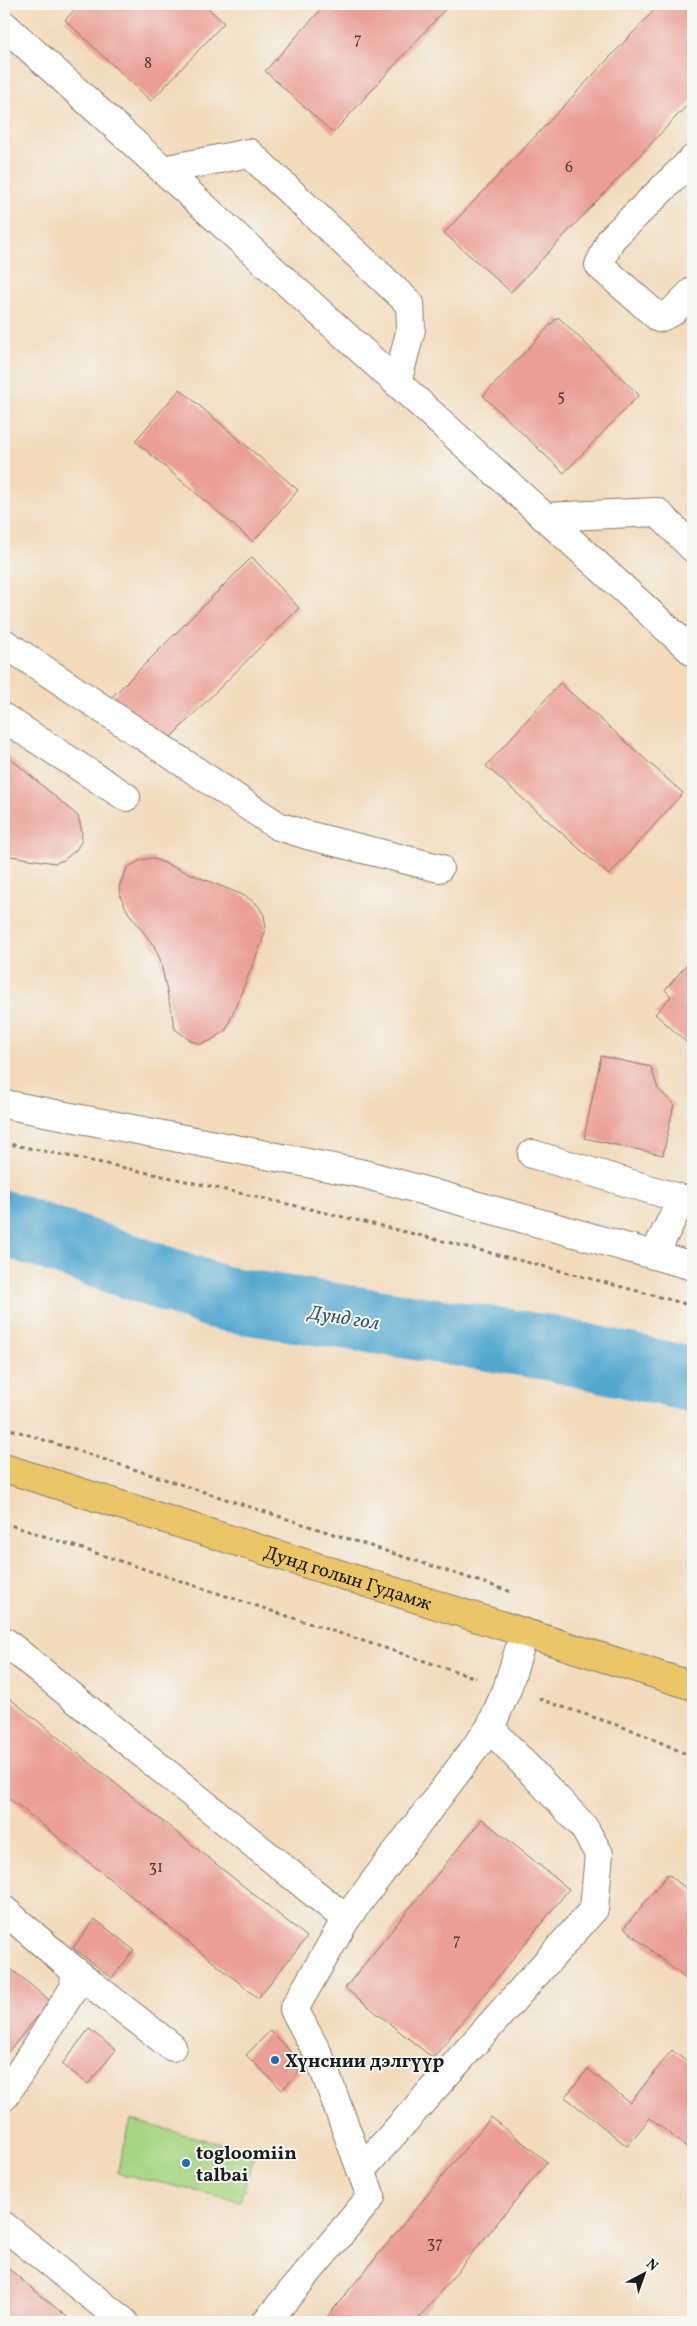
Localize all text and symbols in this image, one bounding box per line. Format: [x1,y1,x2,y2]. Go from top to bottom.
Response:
house number: 7 [354,29,362,51]
house number: 8 [144,53,152,75]
house number: 6 [565,157,573,179]
house number: 5 [557,386,565,408]
water label: Дунд гол [304,1299,381,1338]
street label: Дунд голын Гудамж [260,1540,435,1618]
house number: 31 [149,1857,163,1879]
house number: 7 [453,1930,461,1952]
place label: Хүнснии дэлгүүр [285,2049,444,2075]
marker: Хүнснии дэлгүүр [269,2054,281,2066]
place label: togloomiin talbai [196,2141,297,2189]
marker: togloomiin talbai [180,2157,192,2169]
house number: 37 [427,2233,443,2255]
north arrow [620,2248,670,2298]
text: N [641,2255,662,2276]

